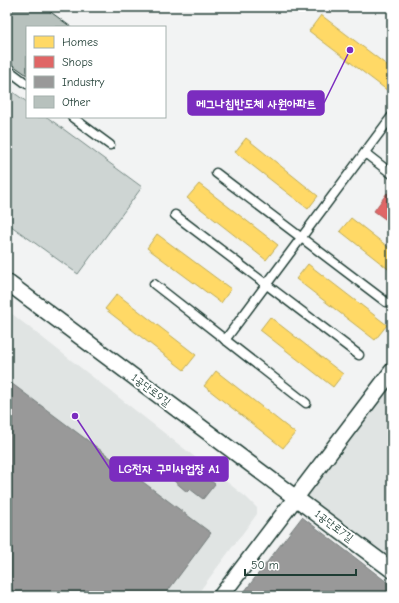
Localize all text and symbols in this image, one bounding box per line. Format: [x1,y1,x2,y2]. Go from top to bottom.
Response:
legend [26,26,166,118]
text: Homes [62,35,98,49]
text: Shops [62,55,93,69]
text: Industry [62,75,105,89]
callout: 메그나칩반도체 사원아파트 [188,91,324,115]
text: Other [62,95,91,109]
text: 메그나칩반도체 사원아파트 [196,97,316,111]
street label: 1공단로9길 [129,371,173,409]
callout: LG전자 구미사업장 A1 [110,457,228,481]
text: LG전자 구미사업장 A1 [118,462,220,476]
street label: 1공단로7길 [312,507,356,545]
scale bar [245,551,356,577]
text: 50 m [251,558,279,572]

